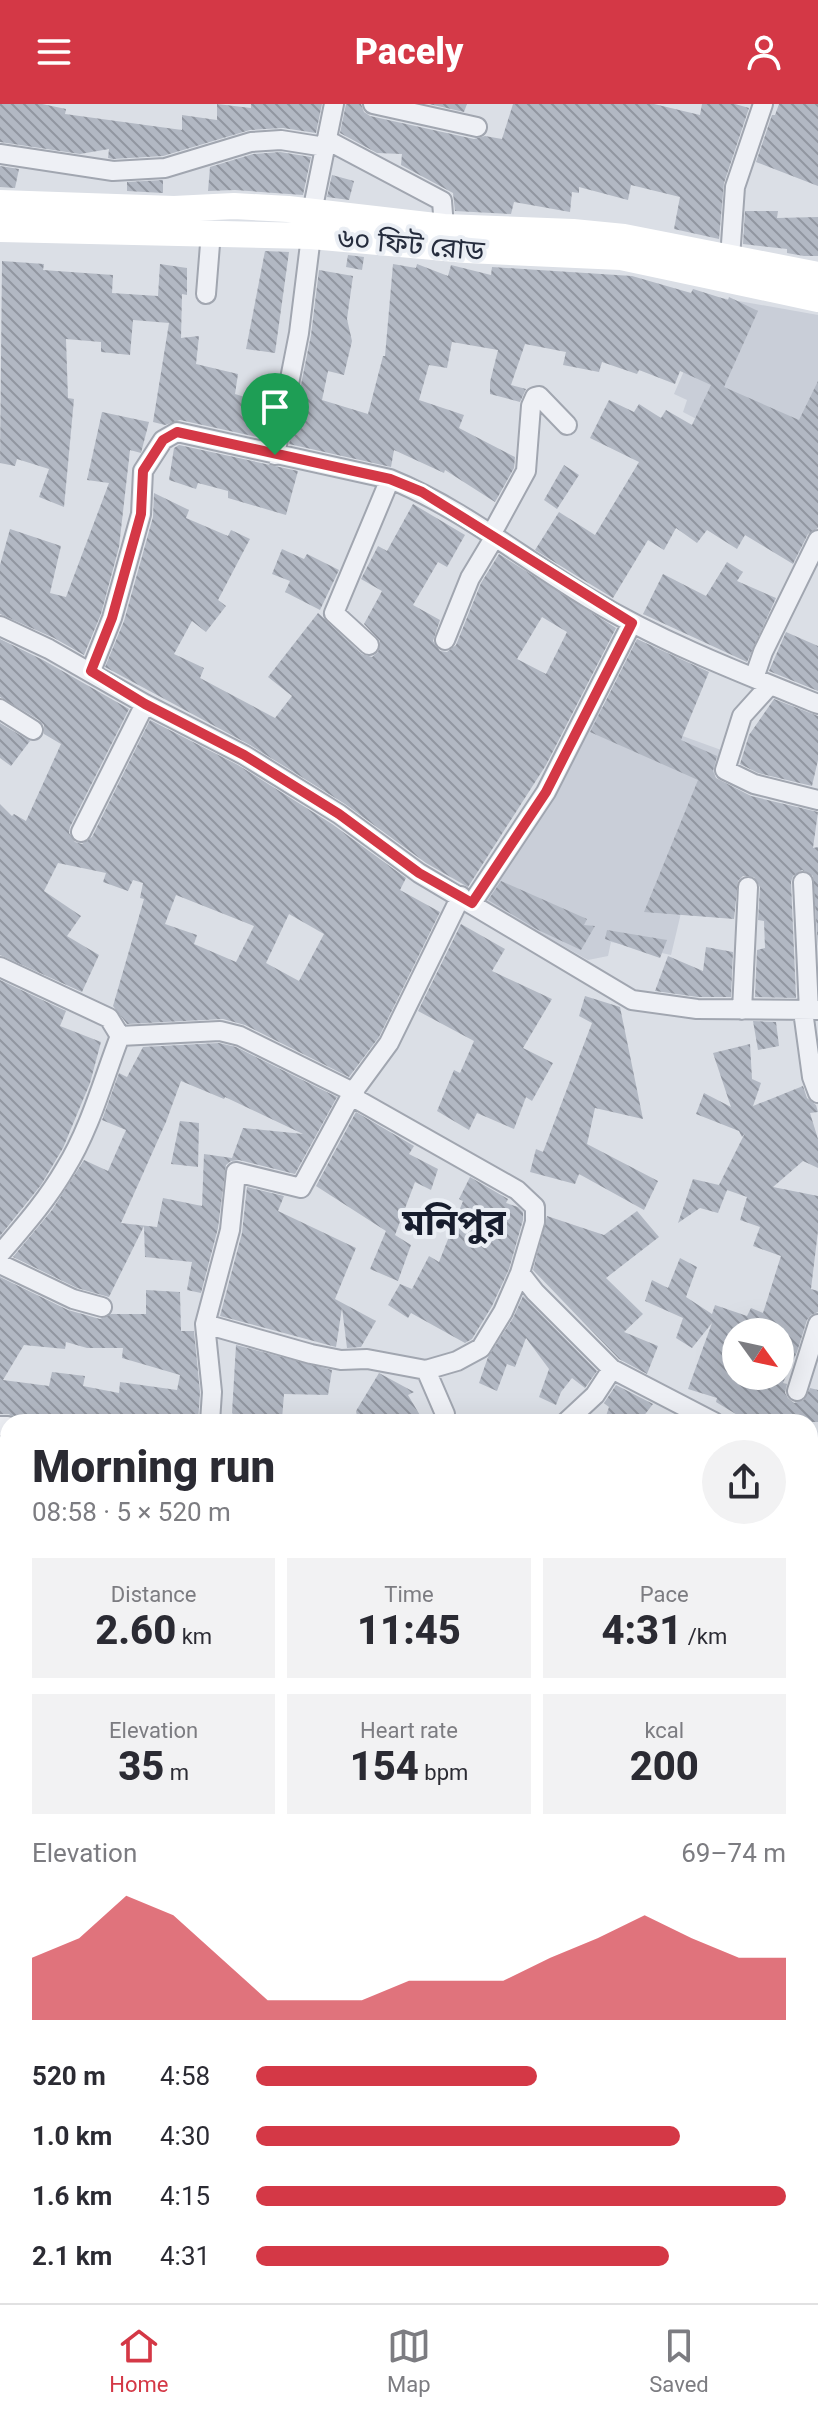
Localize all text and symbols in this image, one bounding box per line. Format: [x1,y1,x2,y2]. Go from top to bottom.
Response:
icon: menu [32,30,76,74]
icon: person [742,30,786,74]
text: Pacely [355,31,463,73]
street label: ৬০ ফিট রোড [336,222,487,267]
pin [241,373,309,455]
icon: arrive [253,385,297,429]
district label: মনিপুর [401,1202,507,1245]
north arrow [722,1318,794,1390]
map controls [722,1318,794,1390]
button: share [702,1440,786,1524]
text: Morning run [32,1441,275,1493]
text: 08:58 · 5 × 520 m [32,1497,231,1527]
text: Distance [111,1582,196,1607]
text: Time [384,1582,434,1607]
text: Pace [640,1582,689,1607]
text: 2.60 [95,1607,176,1654]
text: 11:45 [357,1607,461,1654]
text: 4:31 [601,1607,682,1654]
text: km [176,1624,212,1649]
text: /km [682,1624,727,1649]
text: Elevation [109,1718,198,1743]
text: Heart rate [360,1718,458,1743]
text: kcal [644,1718,684,1743]
text: 35 [118,1743,164,1790]
text: 154 [350,1743,419,1790]
text: 200 [630,1743,699,1790]
text: m [164,1760,189,1785]
text: bpm [419,1760,468,1785]
text: Elevation [32,1838,137,1868]
text: 69–74 m [681,1838,786,1868]
text: 520 m [32,2061,106,2091]
text: 4:58 [160,2061,210,2091]
text: 1.0 km [32,2121,112,2151]
text: 4:30 [160,2121,210,2151]
text: 1.6 km [32,2181,112,2211]
text: 4:15 [160,2181,210,2211]
text: 2.1 km [32,2241,112,2271]
text: 4:31 [160,2241,210,2271]
tab: Home [109,2324,168,2397]
tab: Map [387,2324,431,2397]
tab: Saved [649,2324,709,2397]

